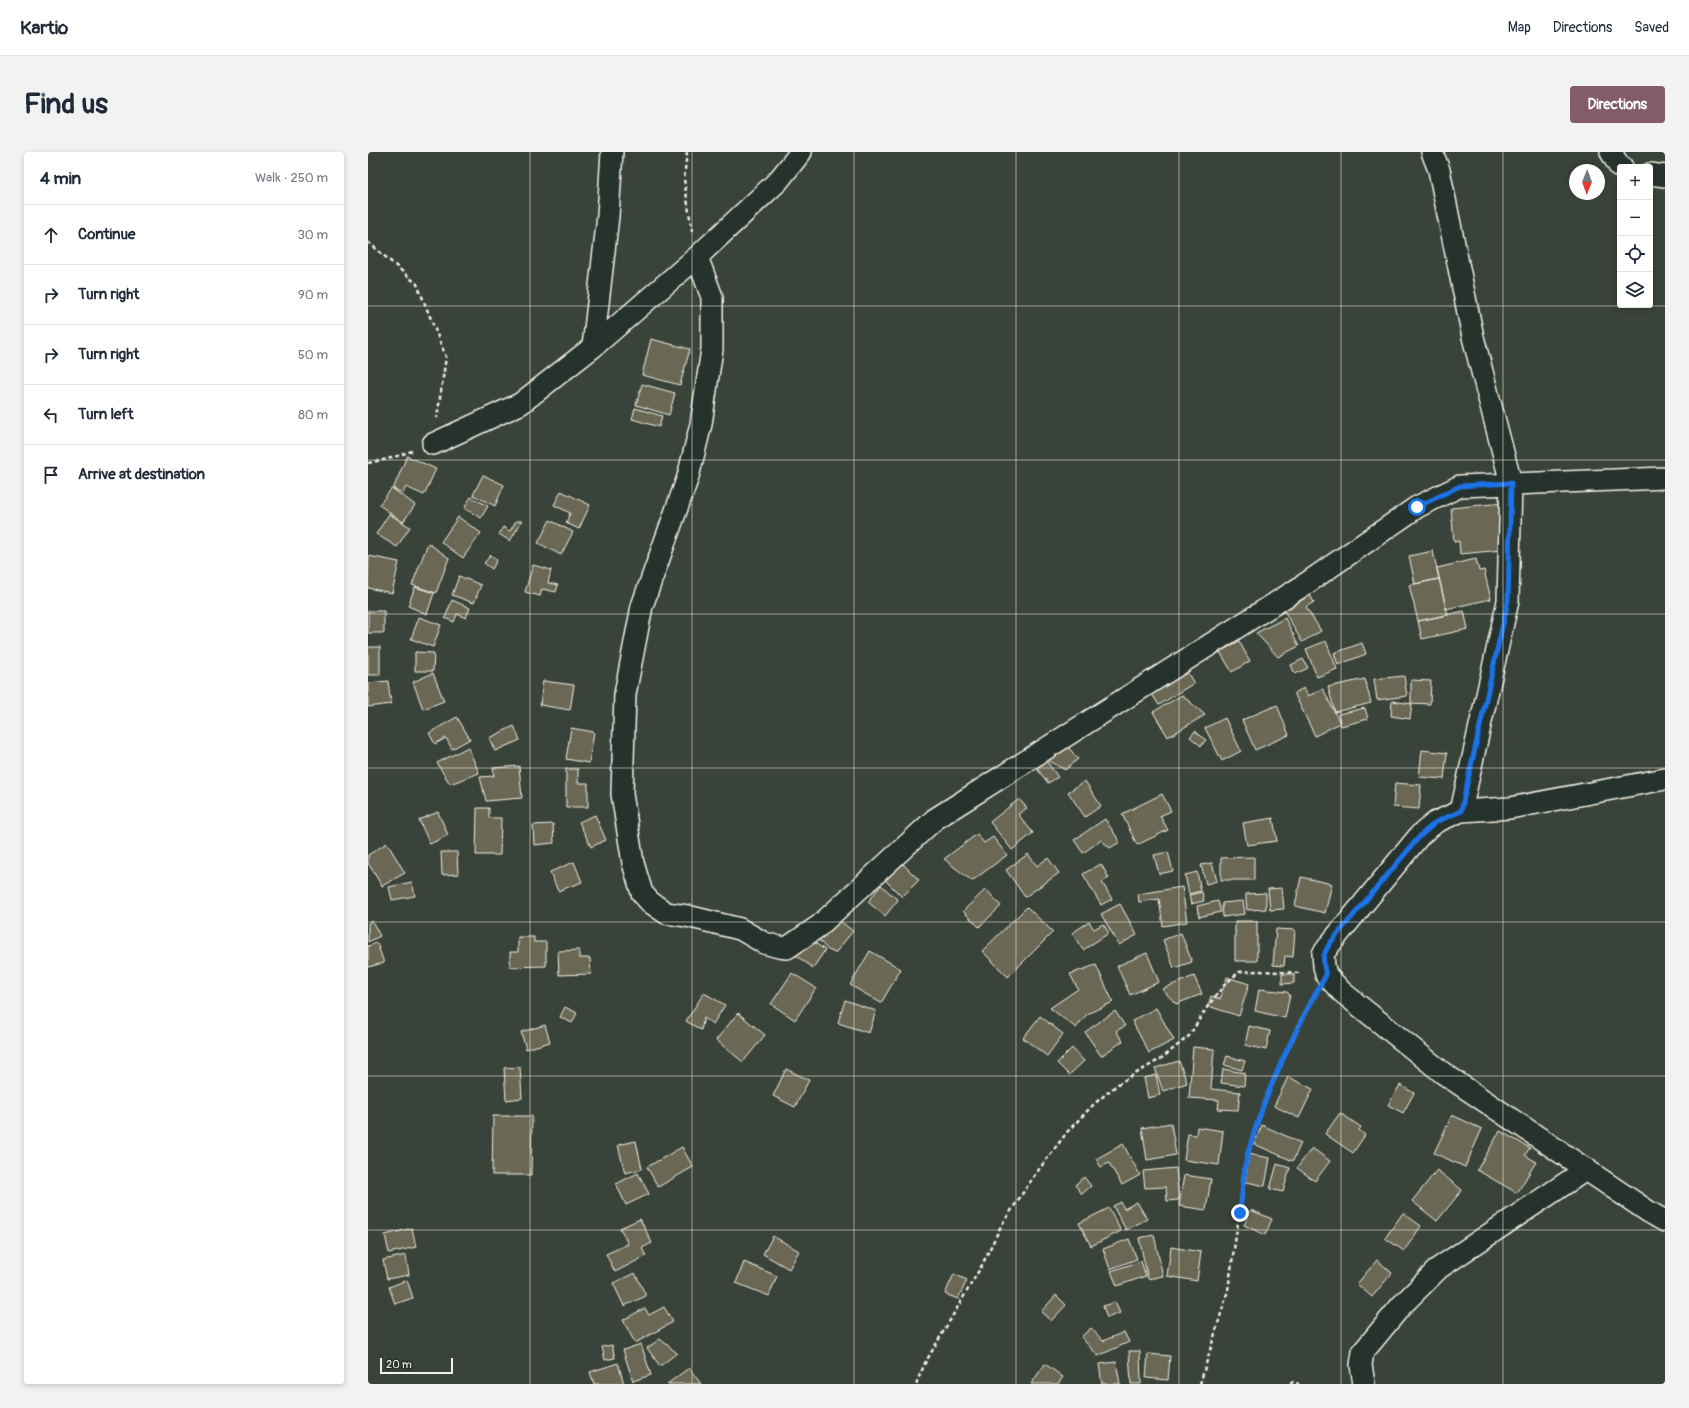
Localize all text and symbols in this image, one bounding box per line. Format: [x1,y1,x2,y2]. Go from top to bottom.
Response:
text: Kartio [20,16,68,40]
text: Map [1508,19,1531,36]
text: Directions [1553,19,1612,36]
text: Saved [1634,19,1669,36]
button: Directions [1570,86,1665,123]
text: Find us [24,87,108,122]
north arrow [1569,164,1605,200]
map controls [1617,164,1653,308]
button: + [1617,164,1653,200]
text: 4 min [40,168,81,189]
text: Walk · 250 m [255,170,328,186]
button: − [1617,200,1653,236]
icon: ahead [40,224,62,246]
text: Continue [78,225,136,244]
text: 30 m [298,227,328,243]
button: locate [1617,236,1653,272]
button: layers [1617,272,1653,308]
icon: right [40,284,62,306]
text: Turn right [78,285,139,304]
text: 90 m [298,287,328,303]
icon: right [40,344,62,366]
text: Turn right [78,345,139,364]
text: 50 m [298,347,328,363]
icon: left [40,404,62,426]
text: Turn left [78,405,134,424]
text: 80 m [298,407,328,423]
icon: arrive [40,464,62,486]
text: Arrive at destination [78,465,205,484]
route start [1408,498,1426,516]
route end [1231,1204,1249,1222]
scale bar [380,1356,453,1375]
text: 20 m [386,1358,412,1371]

